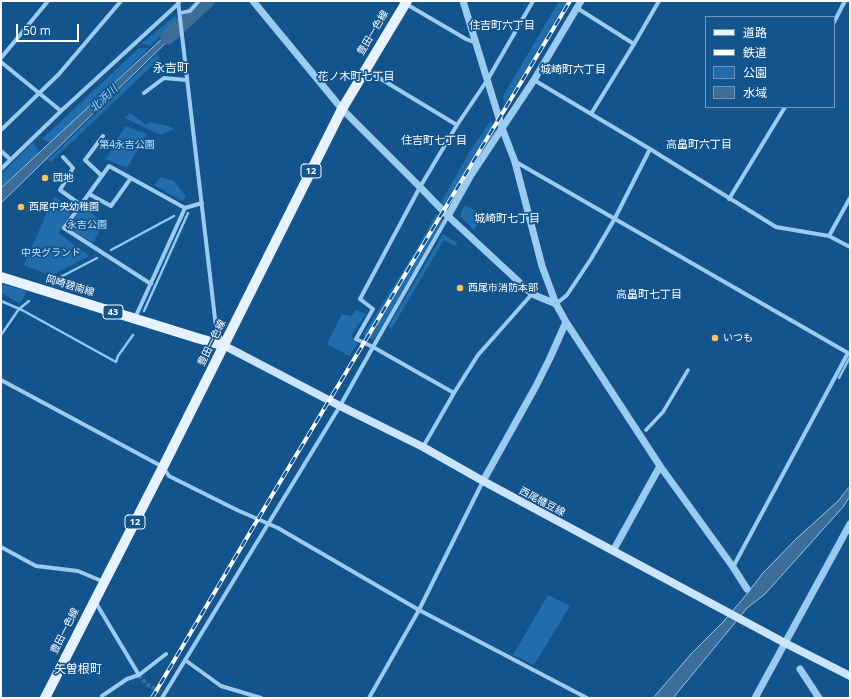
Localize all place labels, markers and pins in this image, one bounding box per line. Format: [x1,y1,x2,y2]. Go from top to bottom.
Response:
place label: 団地 [53,172,73,184]
marker: 団地 [40,173,50,183]
place label: 西尾中央幼稚園 [29,201,99,213]
marker: 西尾中央幼稚園 [16,202,26,212]
place label: 西尾市消防本部 [468,282,538,294]
marker: 西尾市消防本部 [455,283,465,293]
place label: いつも [723,332,753,344]
marker: いつも [710,333,720,343]

